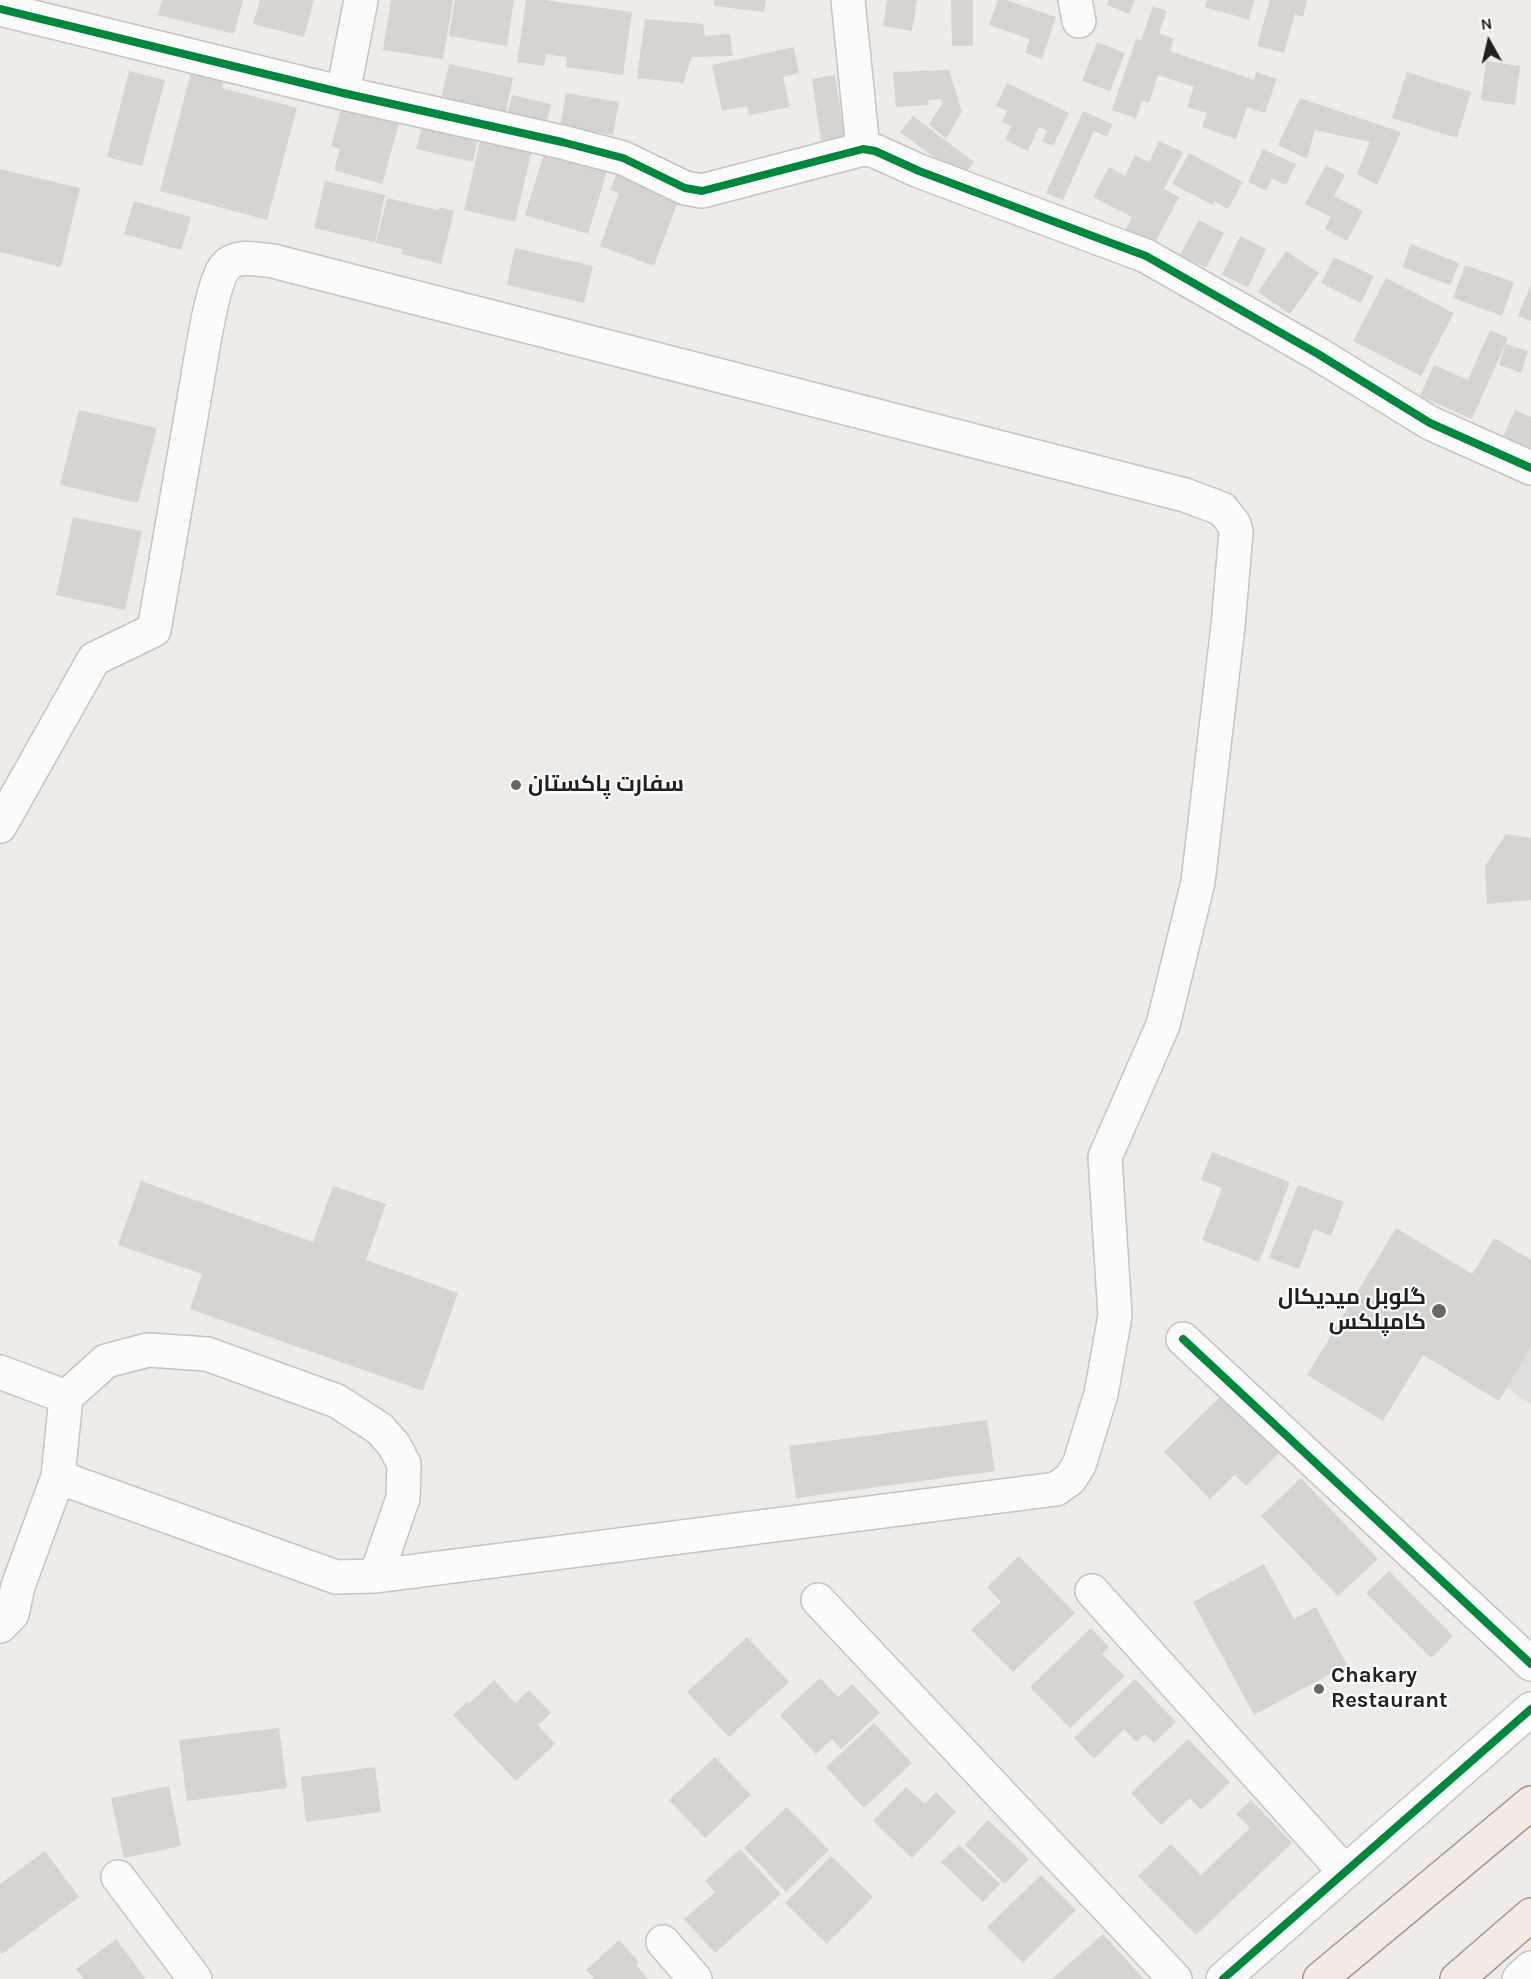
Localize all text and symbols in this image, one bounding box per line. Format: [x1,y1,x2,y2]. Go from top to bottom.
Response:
north arrow [1459,12,1519,72]
text: N [1479,13,1493,34]
place label: سفارت پاکستان [528,772,684,798]
marker: سفارت پاکستان [509,778,523,792]
place label: گلوبل میدیکال کامپلکس [1278,1285,1426,1336]
marker: گلوبل میدیکال کامپلکس [1430,1302,1448,1320]
place label: Chakary Restaurant [1331,1663,1448,1714]
marker: Chakary Restaurant [1312,1682,1326,1696]

